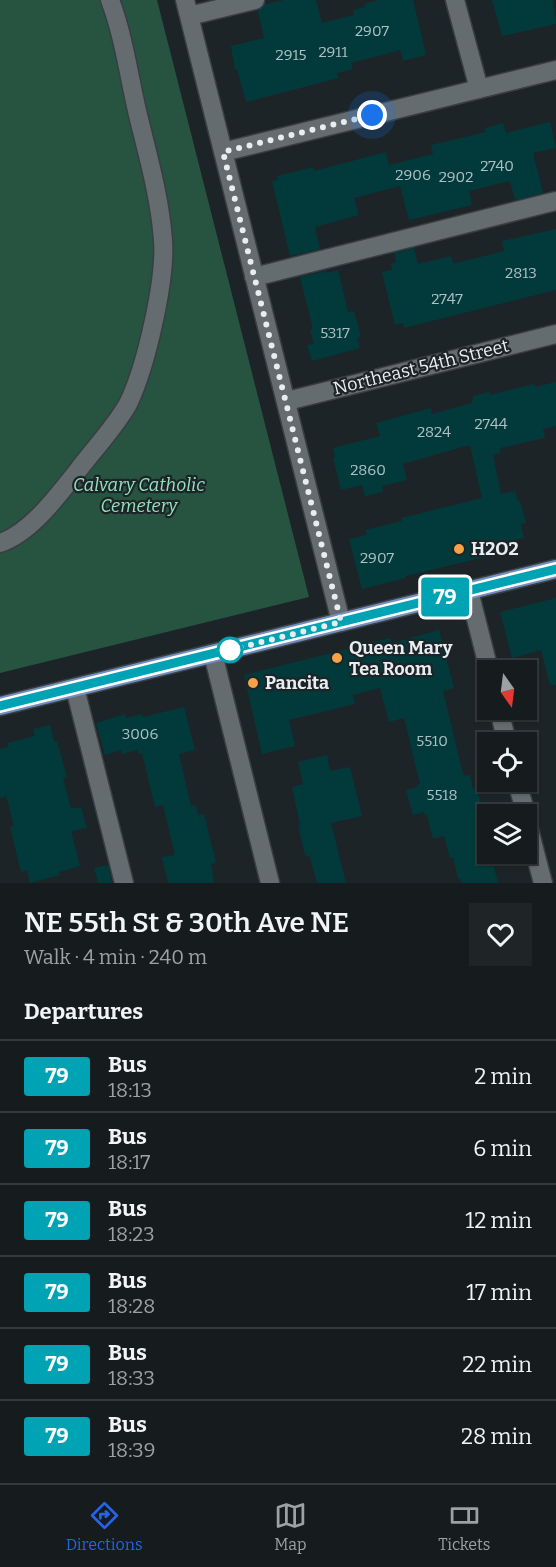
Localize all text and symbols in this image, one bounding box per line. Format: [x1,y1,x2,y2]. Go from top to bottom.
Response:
house number: 2907 [355,22,390,40]
house number: 2911 [318,43,348,61]
house number: 2915 [275,46,307,64]
your location [357,100,387,130]
house number: 2740 [480,157,514,175]
house number: 2906 [395,166,431,184]
house number: 2902 [439,168,473,186]
house number: 2813 [505,264,537,282]
house number: 2747 [431,290,463,308]
house number: 5317 [320,324,350,342]
street label: Northeast 54th Street [331,334,512,399]
house number: 2744 [475,415,508,433]
house number: 2824 [417,423,451,441]
house number: 2860 [350,461,386,479]
park label: Calvary Catholic Cemetery [73,474,205,517]
place label: H2O2 [471,538,519,560]
marker: H2O2 [452,542,466,556]
house number: 2907 [360,549,395,567]
line badge: 79 [418,578,472,616]
text: 79 [433,584,457,610]
unlabelled marker [217,637,243,663]
place label: Queen Mary Tea Room [349,637,453,680]
marker: Queen Mary Tea Room [330,651,344,665]
north arrow [477,660,537,720]
map controls [477,660,537,864]
place label: Pancita [265,672,329,694]
marker: Pancita [246,676,260,690]
house number: 3006 [122,725,158,743]
house number: 5510 [416,732,448,750]
button: locate [477,732,537,792]
house number: 5518 [427,786,457,804]
button: layers [477,804,537,864]
button: heart [469,903,532,966]
text: NE 55th St & 30th Ave NE [24,906,349,939]
text: Walk · 4 min · 240 m [24,945,207,969]
text: Departures [24,998,143,1025]
text: Bus [108,1051,147,1078]
text: 79 [45,1063,69,1089]
text: 2 min [474,1063,532,1090]
text: 18:13 [108,1078,152,1102]
text: Bus [108,1123,147,1150]
text: 79 [45,1135,69,1161]
text: 6 min [473,1135,532,1162]
text: 18:17 [108,1150,150,1174]
text: Bus [108,1195,147,1222]
text: 79 [45,1207,69,1233]
text: 12 min [465,1207,532,1234]
text: 18:23 [108,1222,155,1246]
text: Bus [108,1267,147,1294]
text: 79 [45,1279,69,1305]
text: 17 min [466,1279,532,1306]
text: 18:28 [108,1294,155,1318]
text: Bus [108,1339,147,1366]
text: 79 [45,1351,69,1377]
text: 22 min [462,1351,532,1378]
text: 18:33 [108,1366,155,1390]
text: Bus [108,1411,147,1438]
text: 79 [45,1423,69,1449]
text: 28 min [461,1423,532,1450]
text: 18:39 [108,1438,155,1462]
tab: Directions [66,1499,143,1554]
tab: Map [274,1499,307,1554]
tab: Tickets [438,1499,490,1554]

